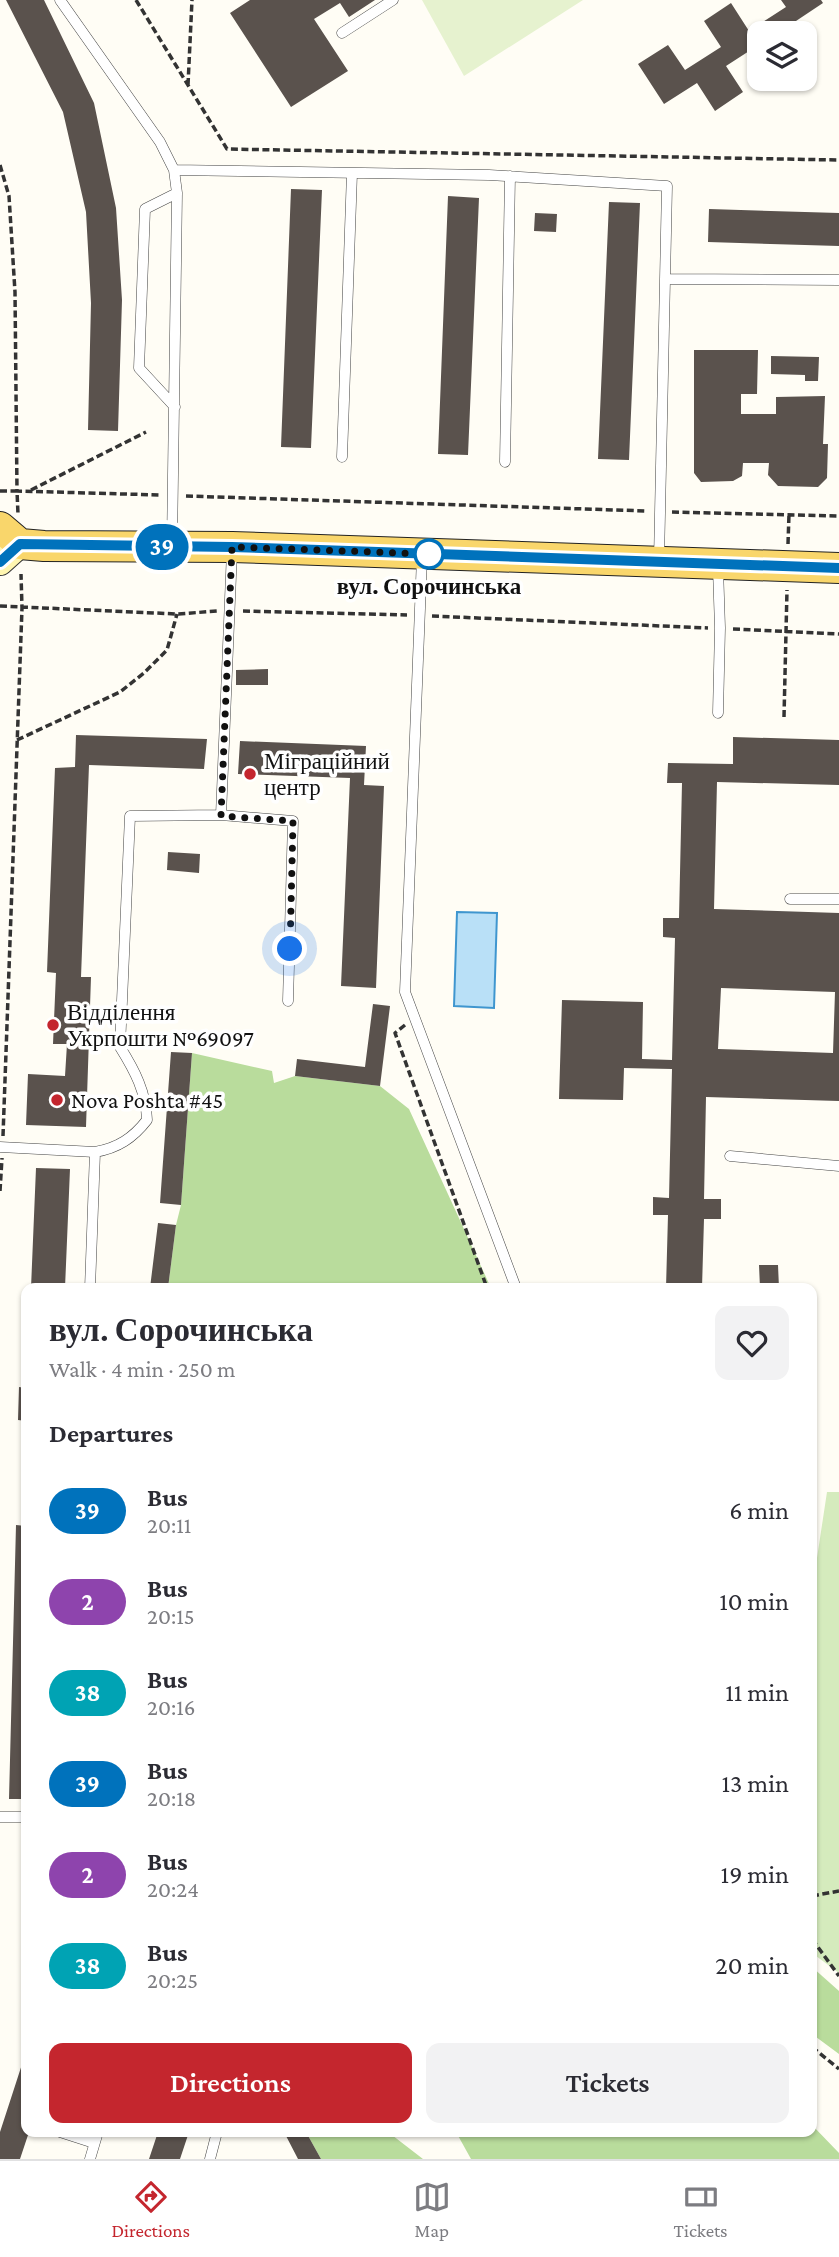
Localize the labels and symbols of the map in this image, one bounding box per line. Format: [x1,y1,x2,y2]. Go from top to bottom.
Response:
line badge: 39 [130,524,194,570]
marker: вул. Сорочинська [414,539,444,569]
place label: вул. Сорочинська [337,573,522,599]
place label: Міграційний центр [264,748,390,800]
marker: Міграційний центр [242,766,258,782]
your location [272,931,307,966]
place label: Відділення Укрпошти №69097 [67,999,254,1051]
marker: Відділення Укрпошти №69097 [45,1017,61,1033]
place label: Nova Poshta #45 [71,1087,223,1113]
marker: Nova Poshta #45 [49,1092,65,1108]

